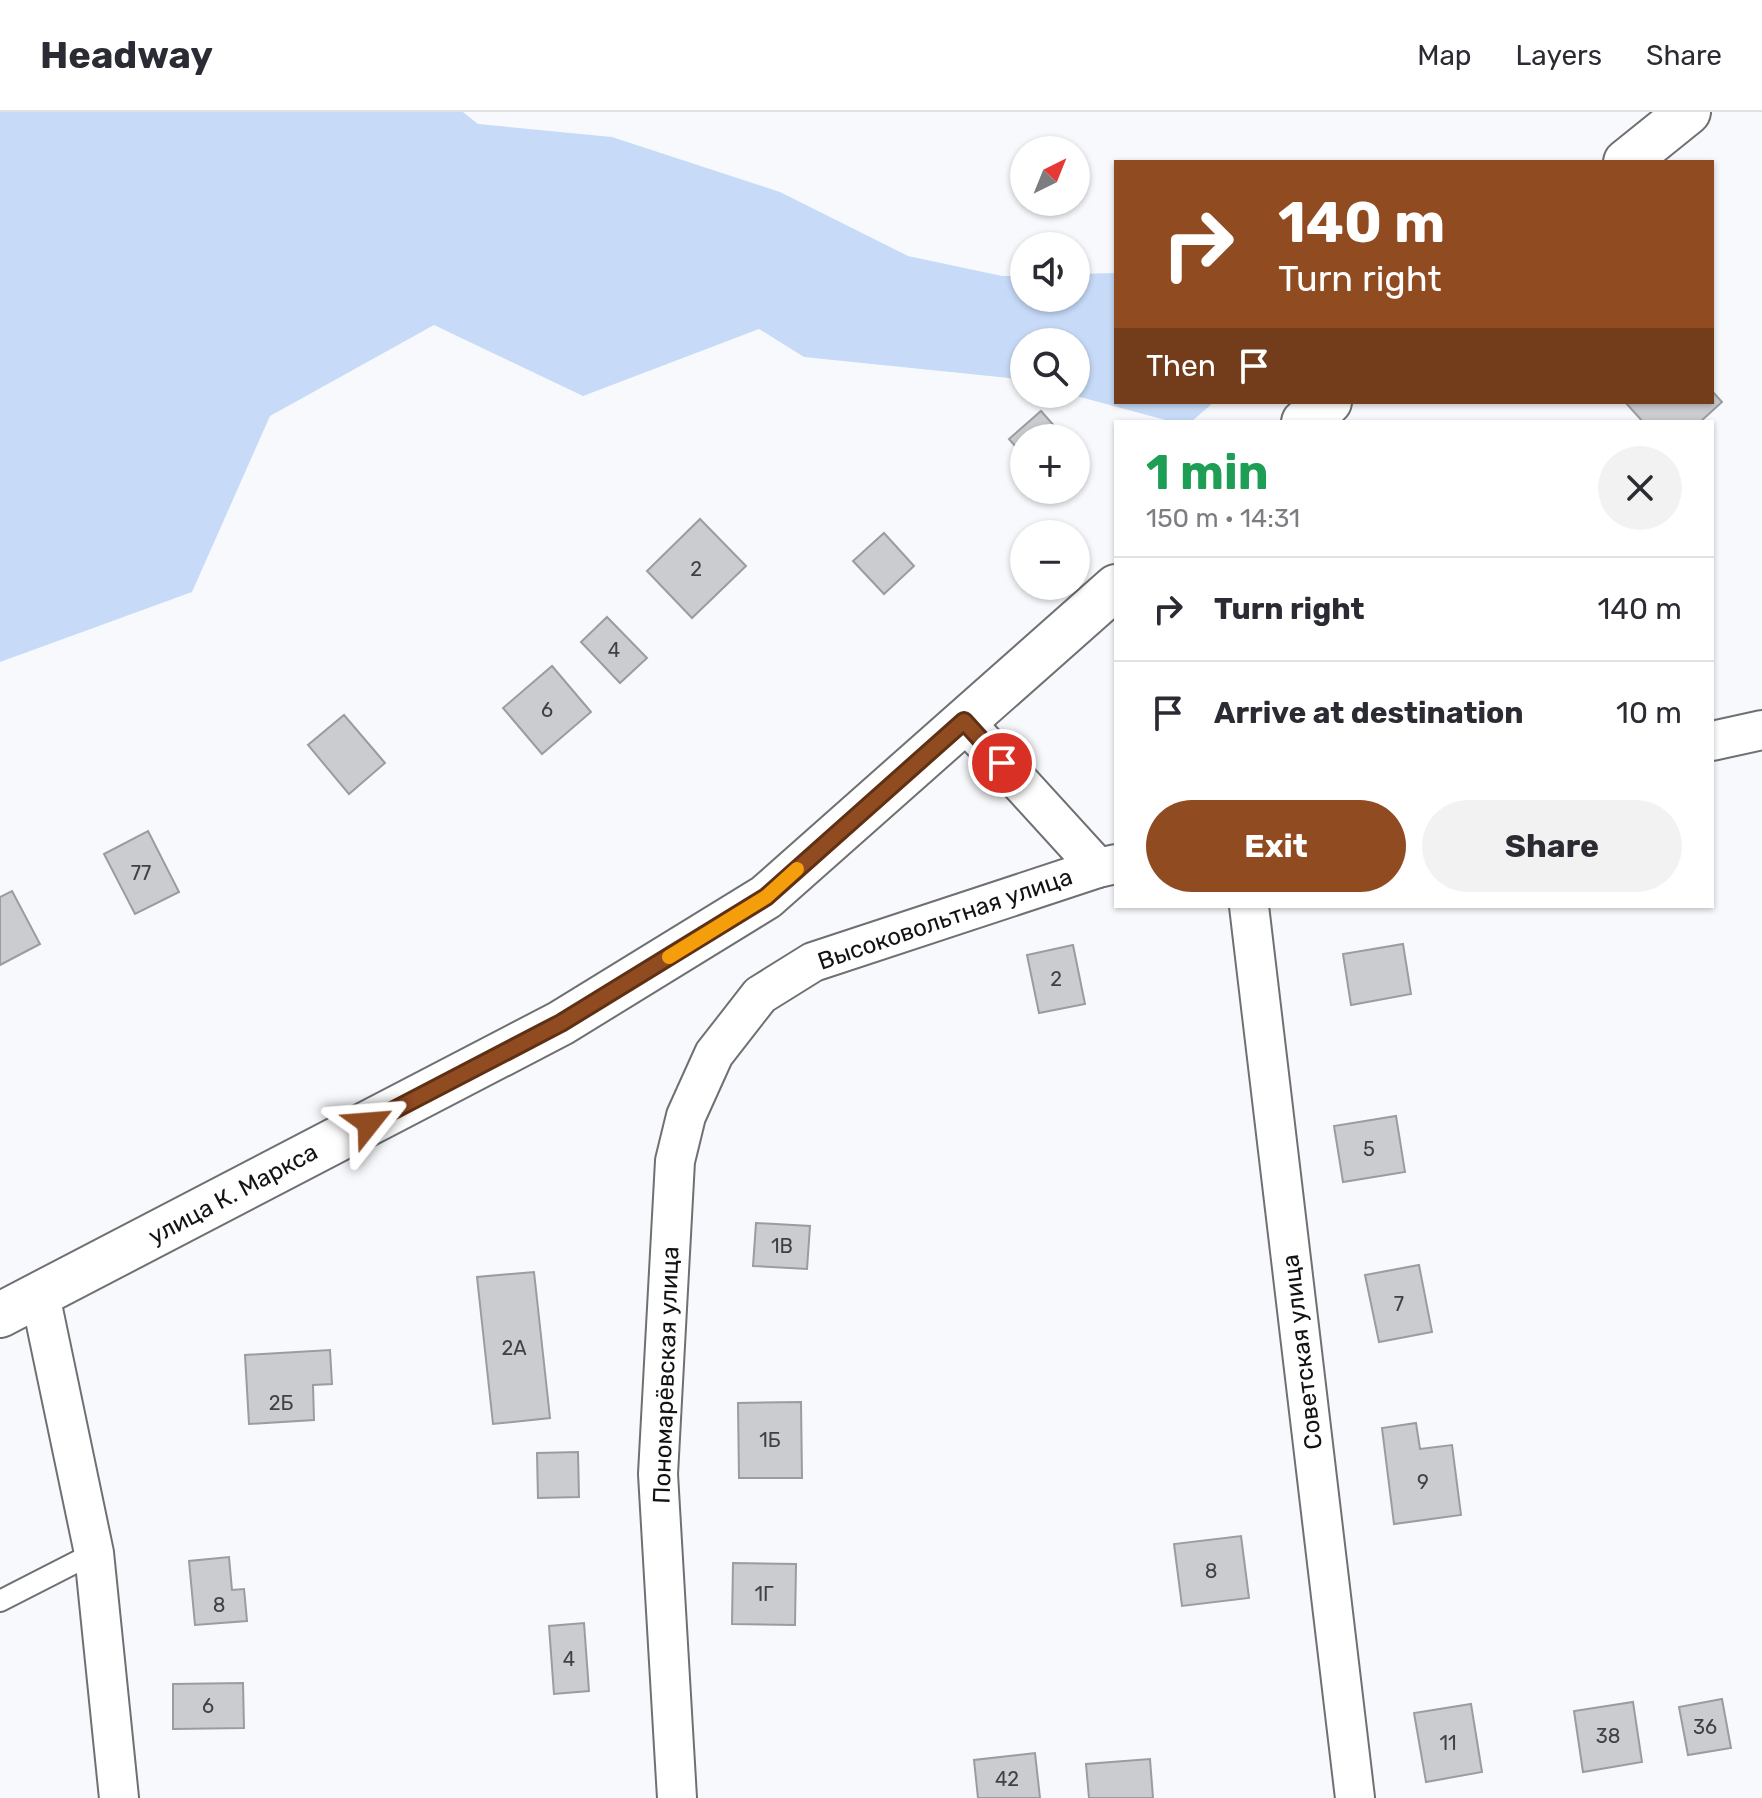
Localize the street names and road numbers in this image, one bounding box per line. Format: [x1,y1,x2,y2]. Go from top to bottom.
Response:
street label: Высоковольтная улица [814,862,1076,976]
street label: улица К. Маркса [144,1138,322,1250]
street label: Пономарёвская улица [648,1246,684,1504]
street label: Советская улица [1276,1253,1328,1451]

